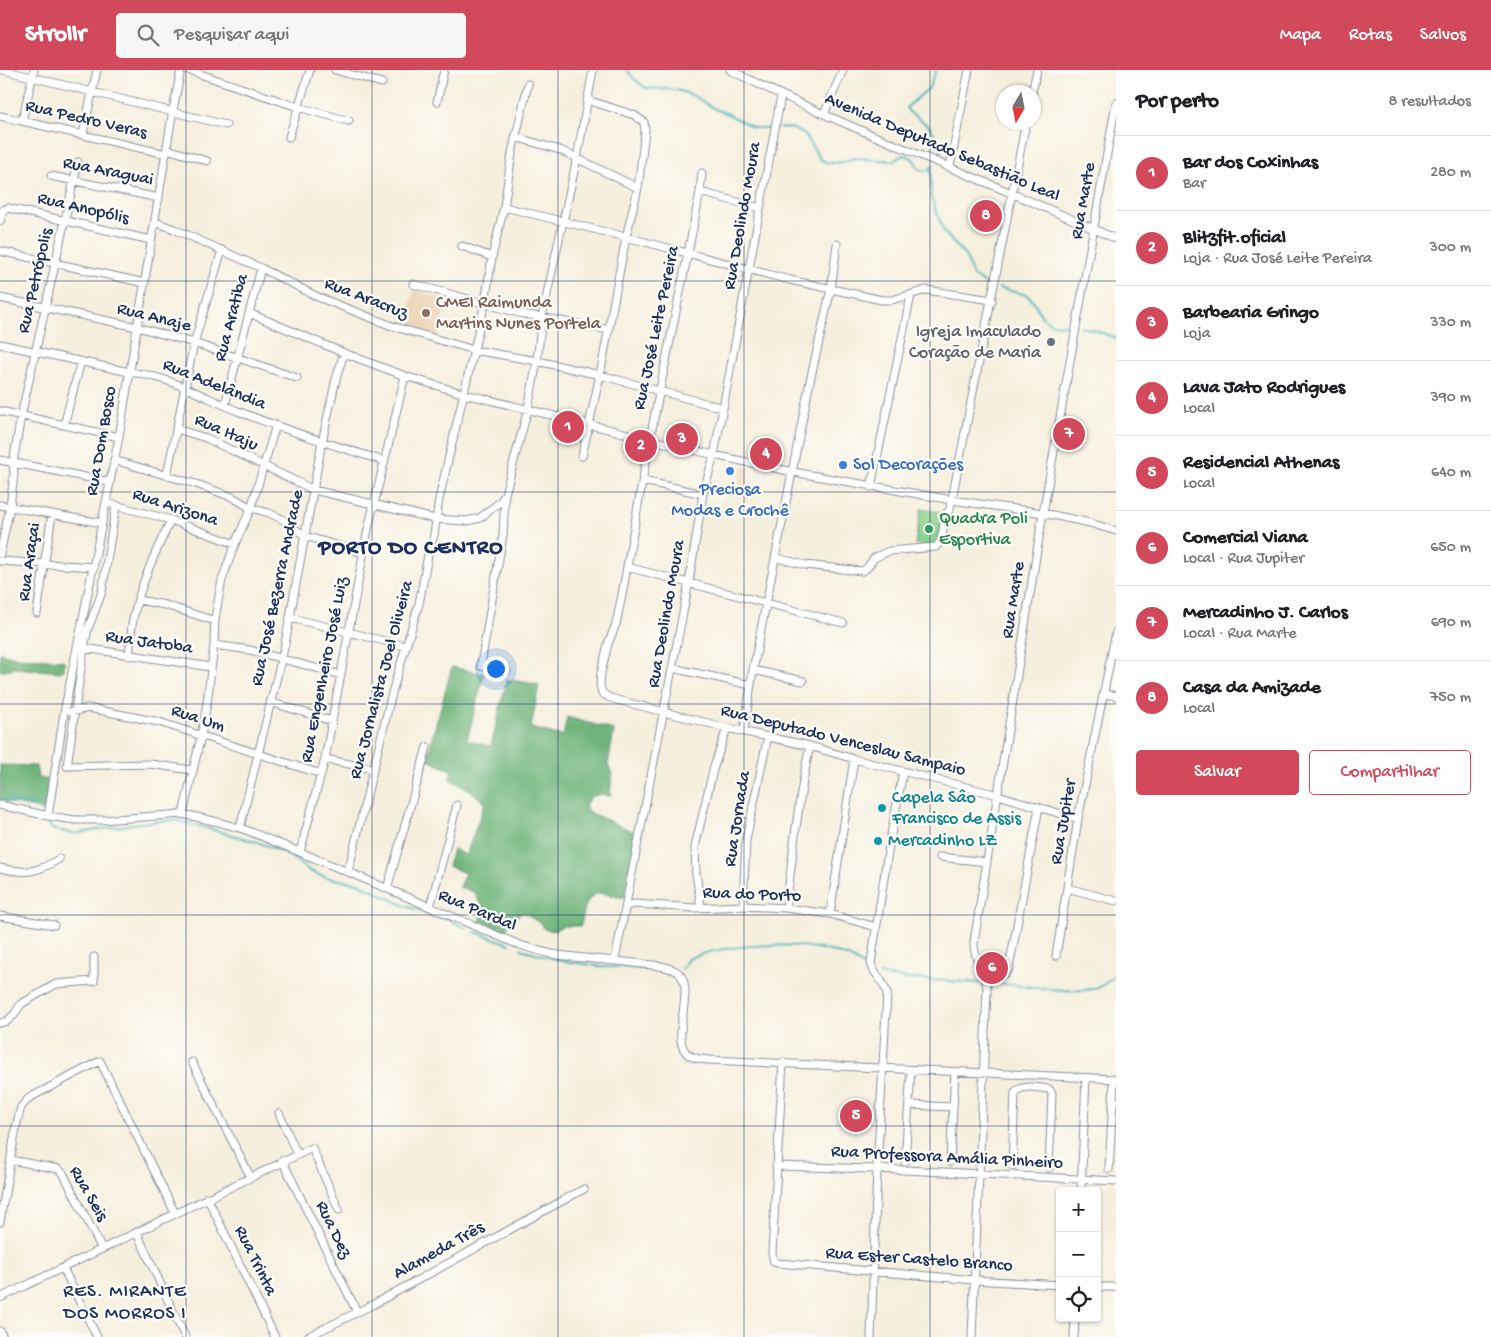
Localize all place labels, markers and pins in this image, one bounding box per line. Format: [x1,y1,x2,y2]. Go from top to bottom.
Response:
pin: 8 [970,197,1002,235]
place label: CMEI Raimunda Martins Nunes Portela [436,293,602,335]
marker: CMEI Raimunda Martins Nunes Portela [420,307,432,319]
place label: Igreja Imaculado Coração de Maria [909,322,1042,364]
marker: Igreja Imaculado Coração de Maria [1045,336,1057,348]
pin: 1 [552,408,584,446]
pin: 7 [1053,415,1085,453]
pin: 3 [666,420,698,458]
pin: 2 [625,427,657,465]
pin: 4 [750,435,782,473]
place label: Sol Decorações [853,455,965,476]
marker: Sol Decorações [837,459,849,471]
marker: Preciosa Modas e Crochê [724,465,736,477]
place label: Preciosa Modas e Crochê [671,480,789,522]
place label: Quadra Poli Esportiva [939,509,1028,551]
marker: Quadra Poli Esportiva [923,523,935,535]
place label: Capela Sâo Francisco de Assis [891,788,1022,830]
marker: Capela Sâo Francisco de Assis [876,802,888,814]
place label: Mercadinho LZ [888,831,997,852]
marker: Mercadinho LZ [872,835,884,847]
pin: 6 [976,949,1008,987]
pin: 5 [840,1097,872,1135]

